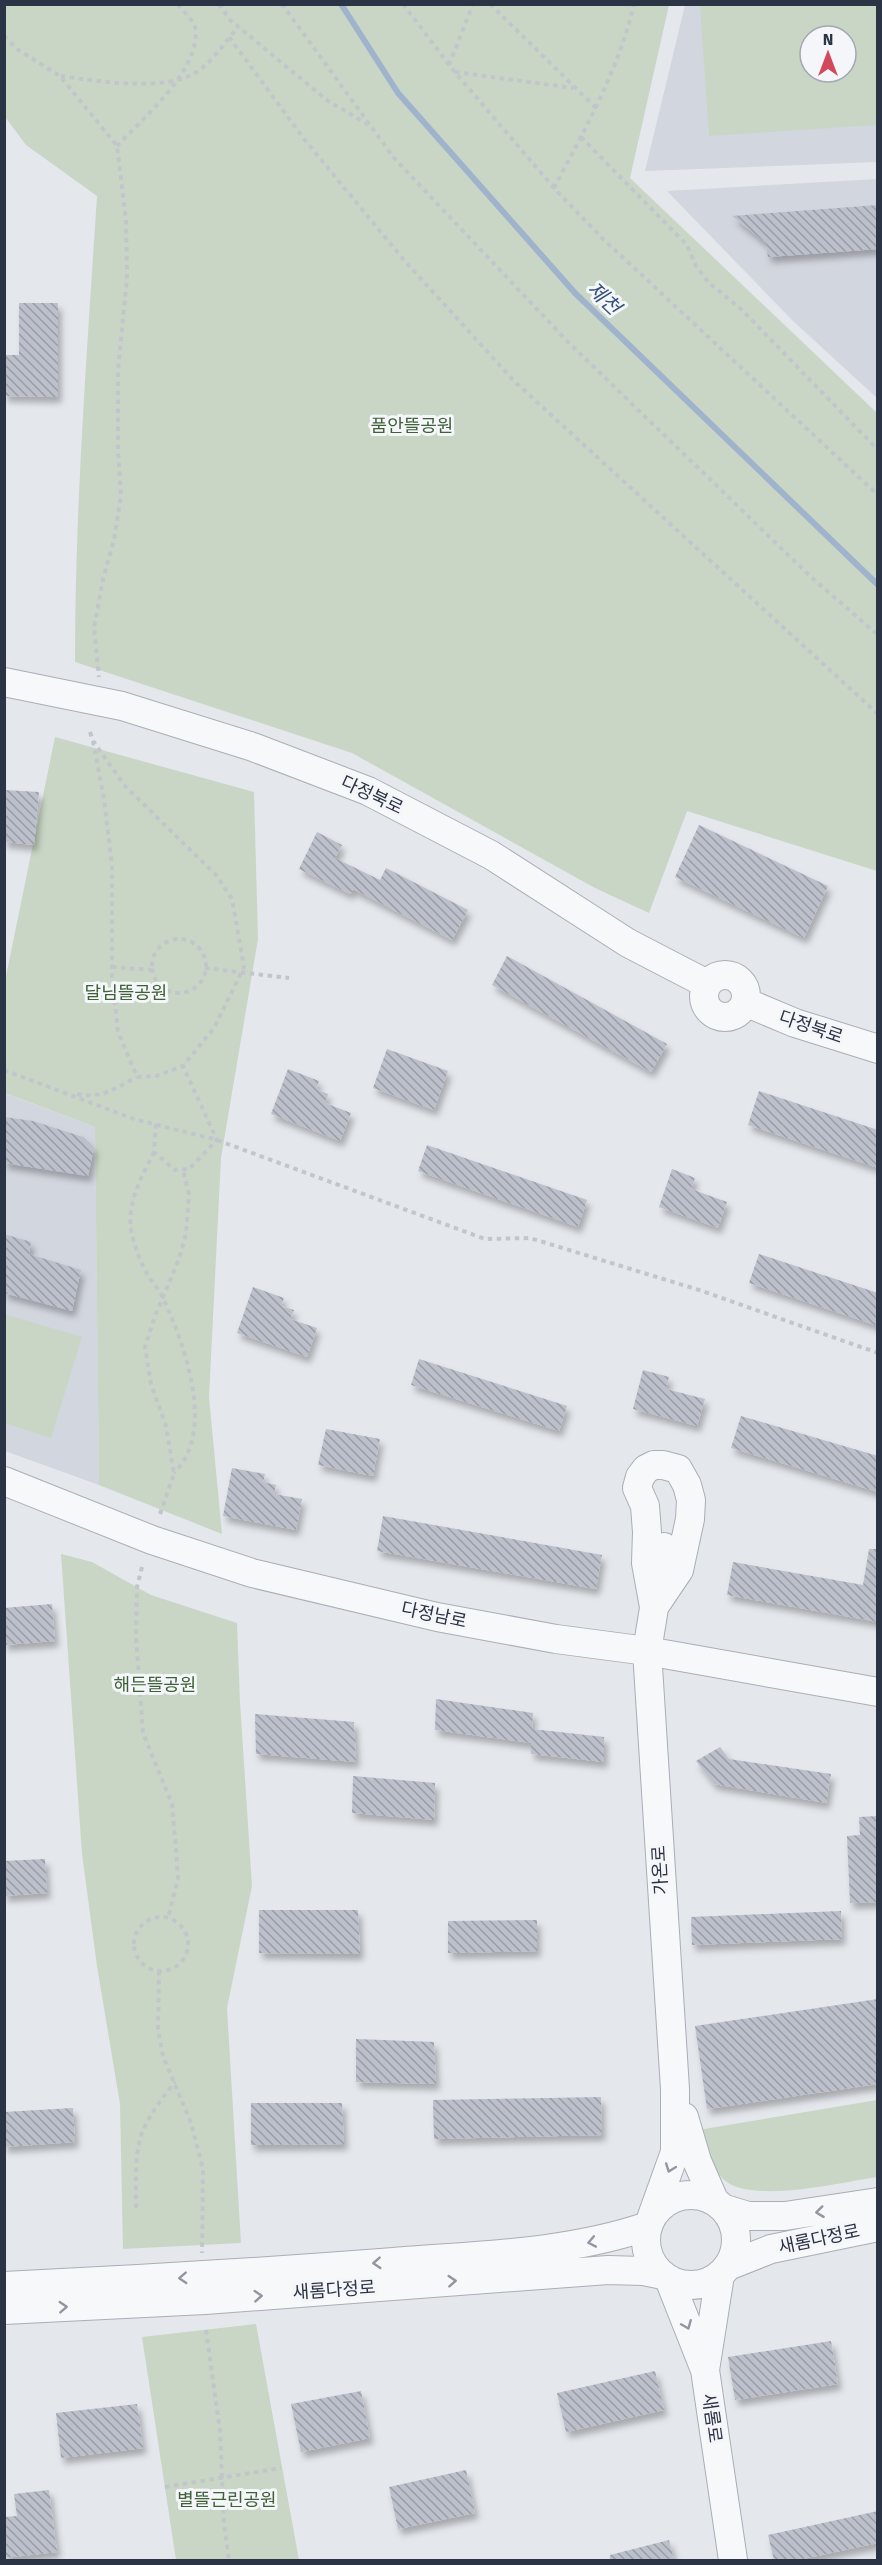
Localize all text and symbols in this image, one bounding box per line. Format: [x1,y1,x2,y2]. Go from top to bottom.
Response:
north arrow [798,24,858,84]
text: N [823,30,833,49]
water label: 제천 [582,277,627,321]
park label: 품안뜰공원 [371,415,453,437]
street label: 다정북로 [337,771,407,819]
park label: 달님뜰공원 [85,982,167,1004]
street label: 다정북로 [776,1006,846,1048]
street label: 다정남로 [399,1597,469,1633]
park label: 해든뜰공원 [114,1674,196,1696]
street label: 가온로 [648,1845,672,1895]
one-way arrow [664,2162,677,2173]
one-way arrow [815,2205,824,2217]
street label: 새롬다정로 [776,2220,862,2258]
one-way arrow [588,2235,598,2248]
one-way arrow [373,2256,382,2269]
one-way arrow [178,2271,187,2284]
one-way arrow [448,2275,457,2288]
street label: 새롬다정로 [292,2276,376,2304]
one-way arrow [253,2290,262,2303]
one-way arrow [58,2300,67,2313]
one-way arrow [680,2319,692,2330]
street label: 새롬로 [698,2392,726,2444]
park label: 별뜰근린공원 [177,2489,277,2511]

